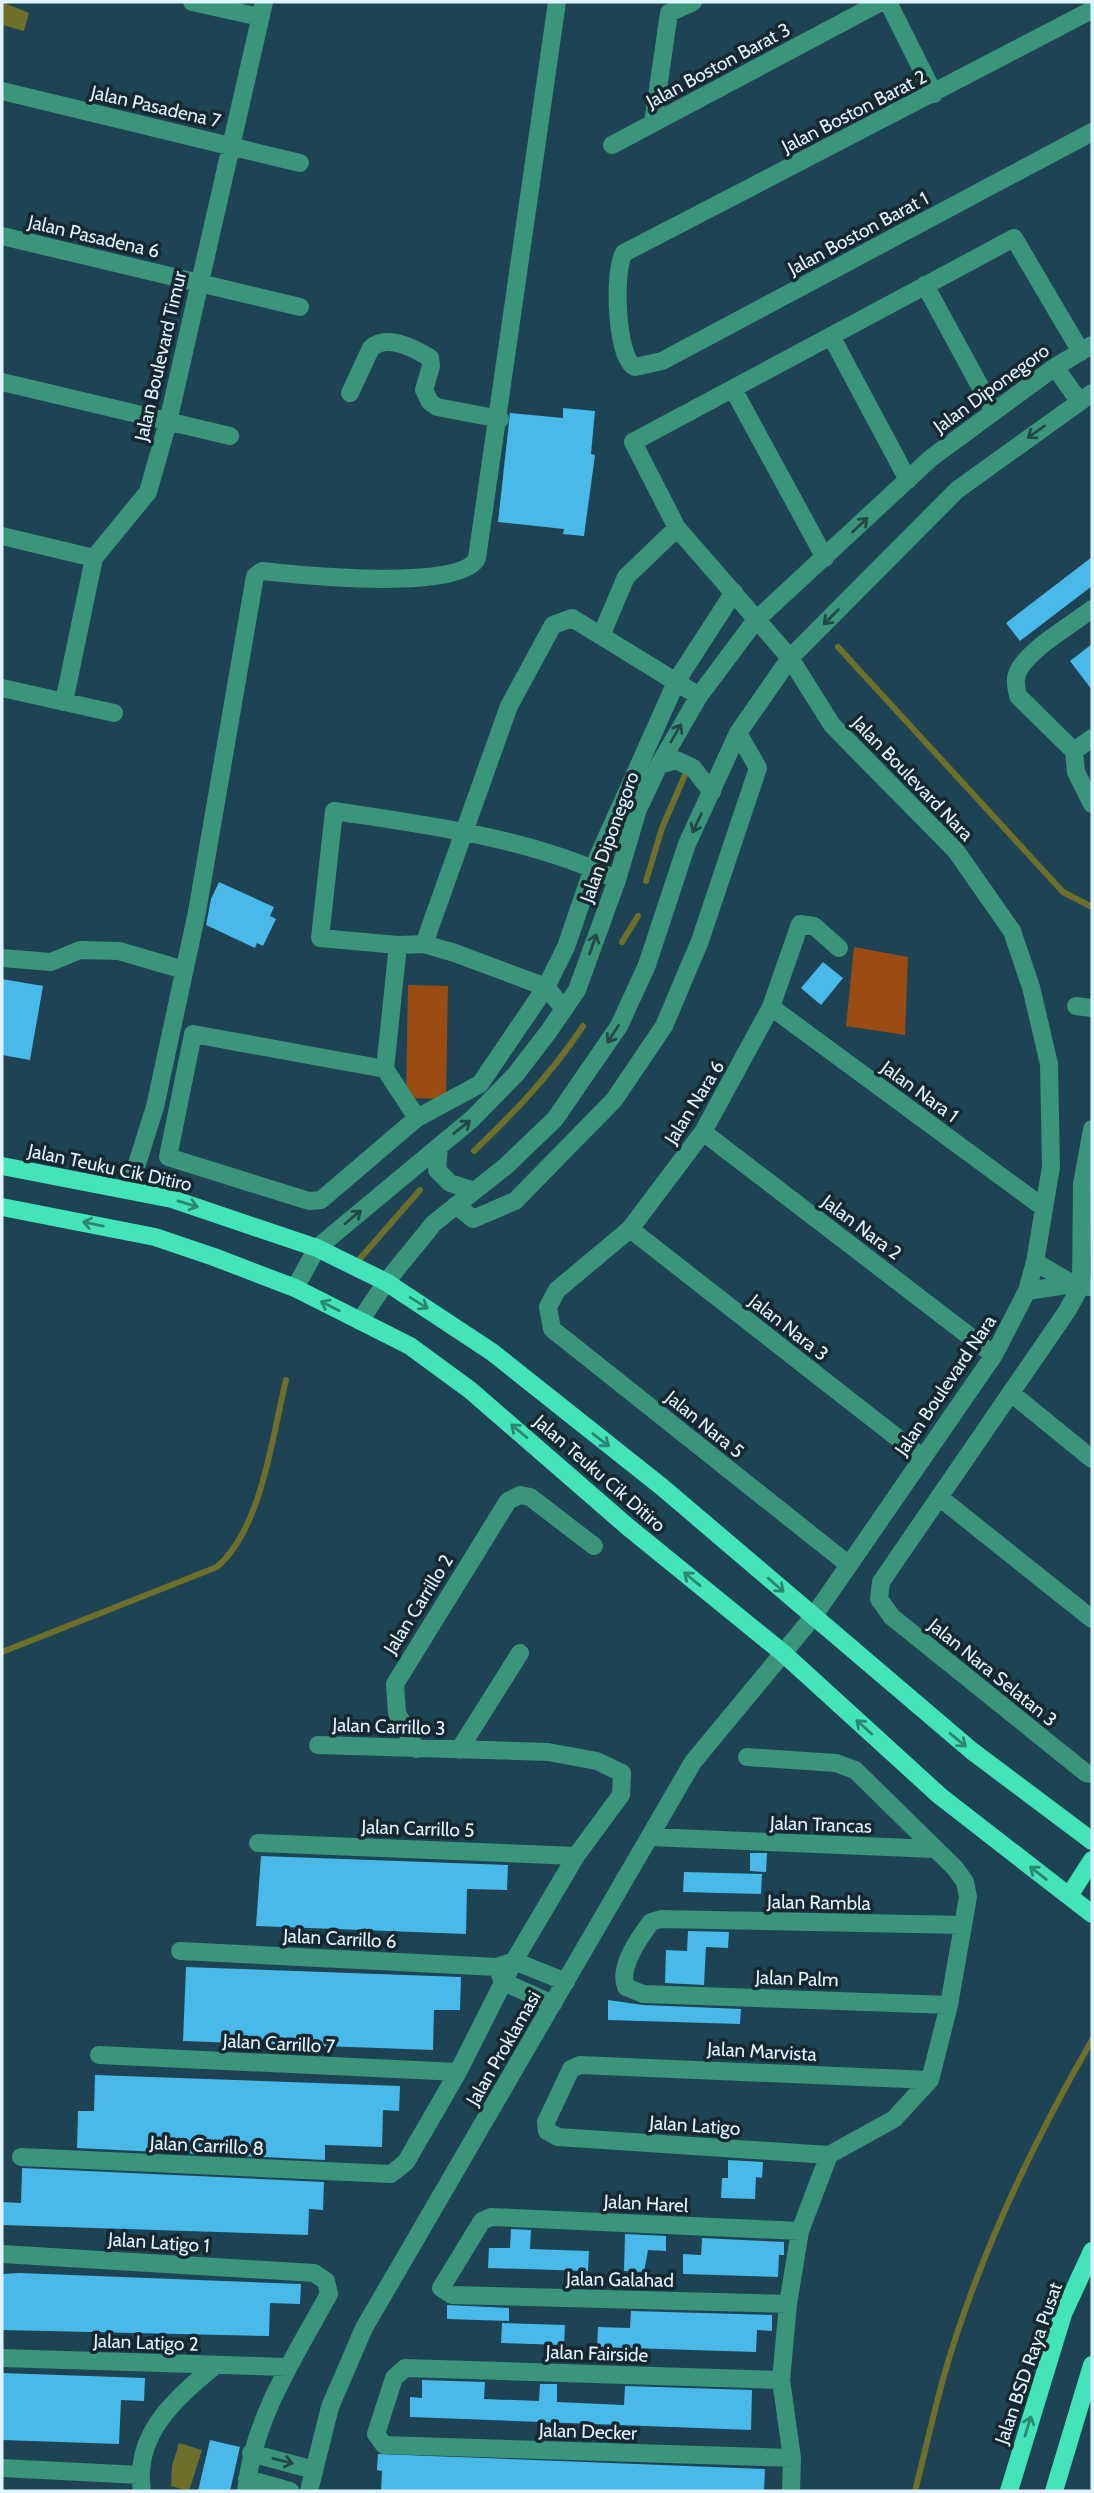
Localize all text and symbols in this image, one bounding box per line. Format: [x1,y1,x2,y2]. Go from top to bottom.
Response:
street label: Jalan Boston Barat 3 [641,18,794,114]
street label: Jalan Boston Barat 2 [777,65,931,158]
street label: Jalan Pasadena 7 [88,80,224,133]
street label: Jalan Boston Barat 1 [783,187,932,281]
street label: Jalan Pasadena 6 [25,210,162,263]
street label: Jalan Boulevard Timur [130,269,191,444]
street label: Jalan Diponegoro [928,339,1054,439]
one-way arrow [1027,425,1046,439]
one-way arrow [851,517,868,534]
one-way arrow [823,608,840,625]
street label: Jalan Boulevard Nara [847,711,978,845]
one-way arrow [669,724,683,744]
street label: Jalan Diponegoro [575,769,644,907]
one-way arrow [689,812,703,833]
one-way arrow [587,934,600,956]
one-way arrow [606,1024,620,1044]
street label: Jalan Nara 1 [876,1055,963,1127]
street label: Jalan Nara 6 [659,1056,729,1149]
one-way arrow [453,1119,471,1134]
street label: Jalan Teuku Cik Ditiro [25,1139,194,1196]
street label: Jalan Nara 2 [817,1189,906,1265]
one-way arrow [177,1199,199,1212]
one-way arrow [343,1209,361,1225]
one-way arrow [82,1216,105,1230]
street label: Jalan Nara 3 [744,1289,833,1365]
one-way arrow [409,1296,429,1310]
one-way arrow [321,1298,341,1312]
street label: Jalan Boulevard Nara [889,1311,1001,1461]
street label: Jalan Nara 5 [660,1385,749,1463]
street label: Jalan Teuku Cik Ditiro [528,1409,670,1537]
one-way arrow [510,1423,528,1439]
one-way arrow [591,1432,609,1447]
street label: Jalan Carrillo 2 [378,1550,458,1659]
one-way arrow [684,1571,702,1587]
one-way arrow [766,1577,784,1593]
street label: Jalan Nara Selatan 3 [923,1613,1062,1731]
street label: Jalan Carrillo 3 [331,1713,446,1740]
one-way arrow [856,1718,873,1735]
one-way arrow [949,1732,967,1747]
street label: Jalan Trancas [769,1811,872,1838]
street label: Jalan Carrillo 5 [360,1815,475,1842]
one-way arrow [1030,1865,1048,1880]
street label: Jalan Rambla [766,1890,871,1915]
street label: Jalan Carrillo 6 [282,1924,397,1953]
street label: Jalan Palm [754,1966,839,1991]
street label: Jalan Proklamasi [461,1987,546,2111]
street label: Jalan Carrillo 7 [221,2029,336,2058]
street label: Jalan Marvista [706,2037,817,2066]
street label: Jalan Latigo [648,2111,741,2140]
street label: Jalan Carrillo 8 [148,2131,265,2160]
street label: Jalan Harel [602,2190,689,2217]
street label: Jalan Latigo 1 [107,2227,210,2258]
street label: Jalan Galahad [565,2267,674,2292]
street label: Jalan BSD Raya Pusat [990,2279,1067,2448]
street label: Jalan Latigo 2 [92,2329,199,2356]
street label: Jalan Fairside [544,2340,649,2367]
one-way arrow [1023,2415,1036,2437]
street label: Jalan Decker [538,2418,637,2445]
one-way arrow [272,2456,294,2469]

